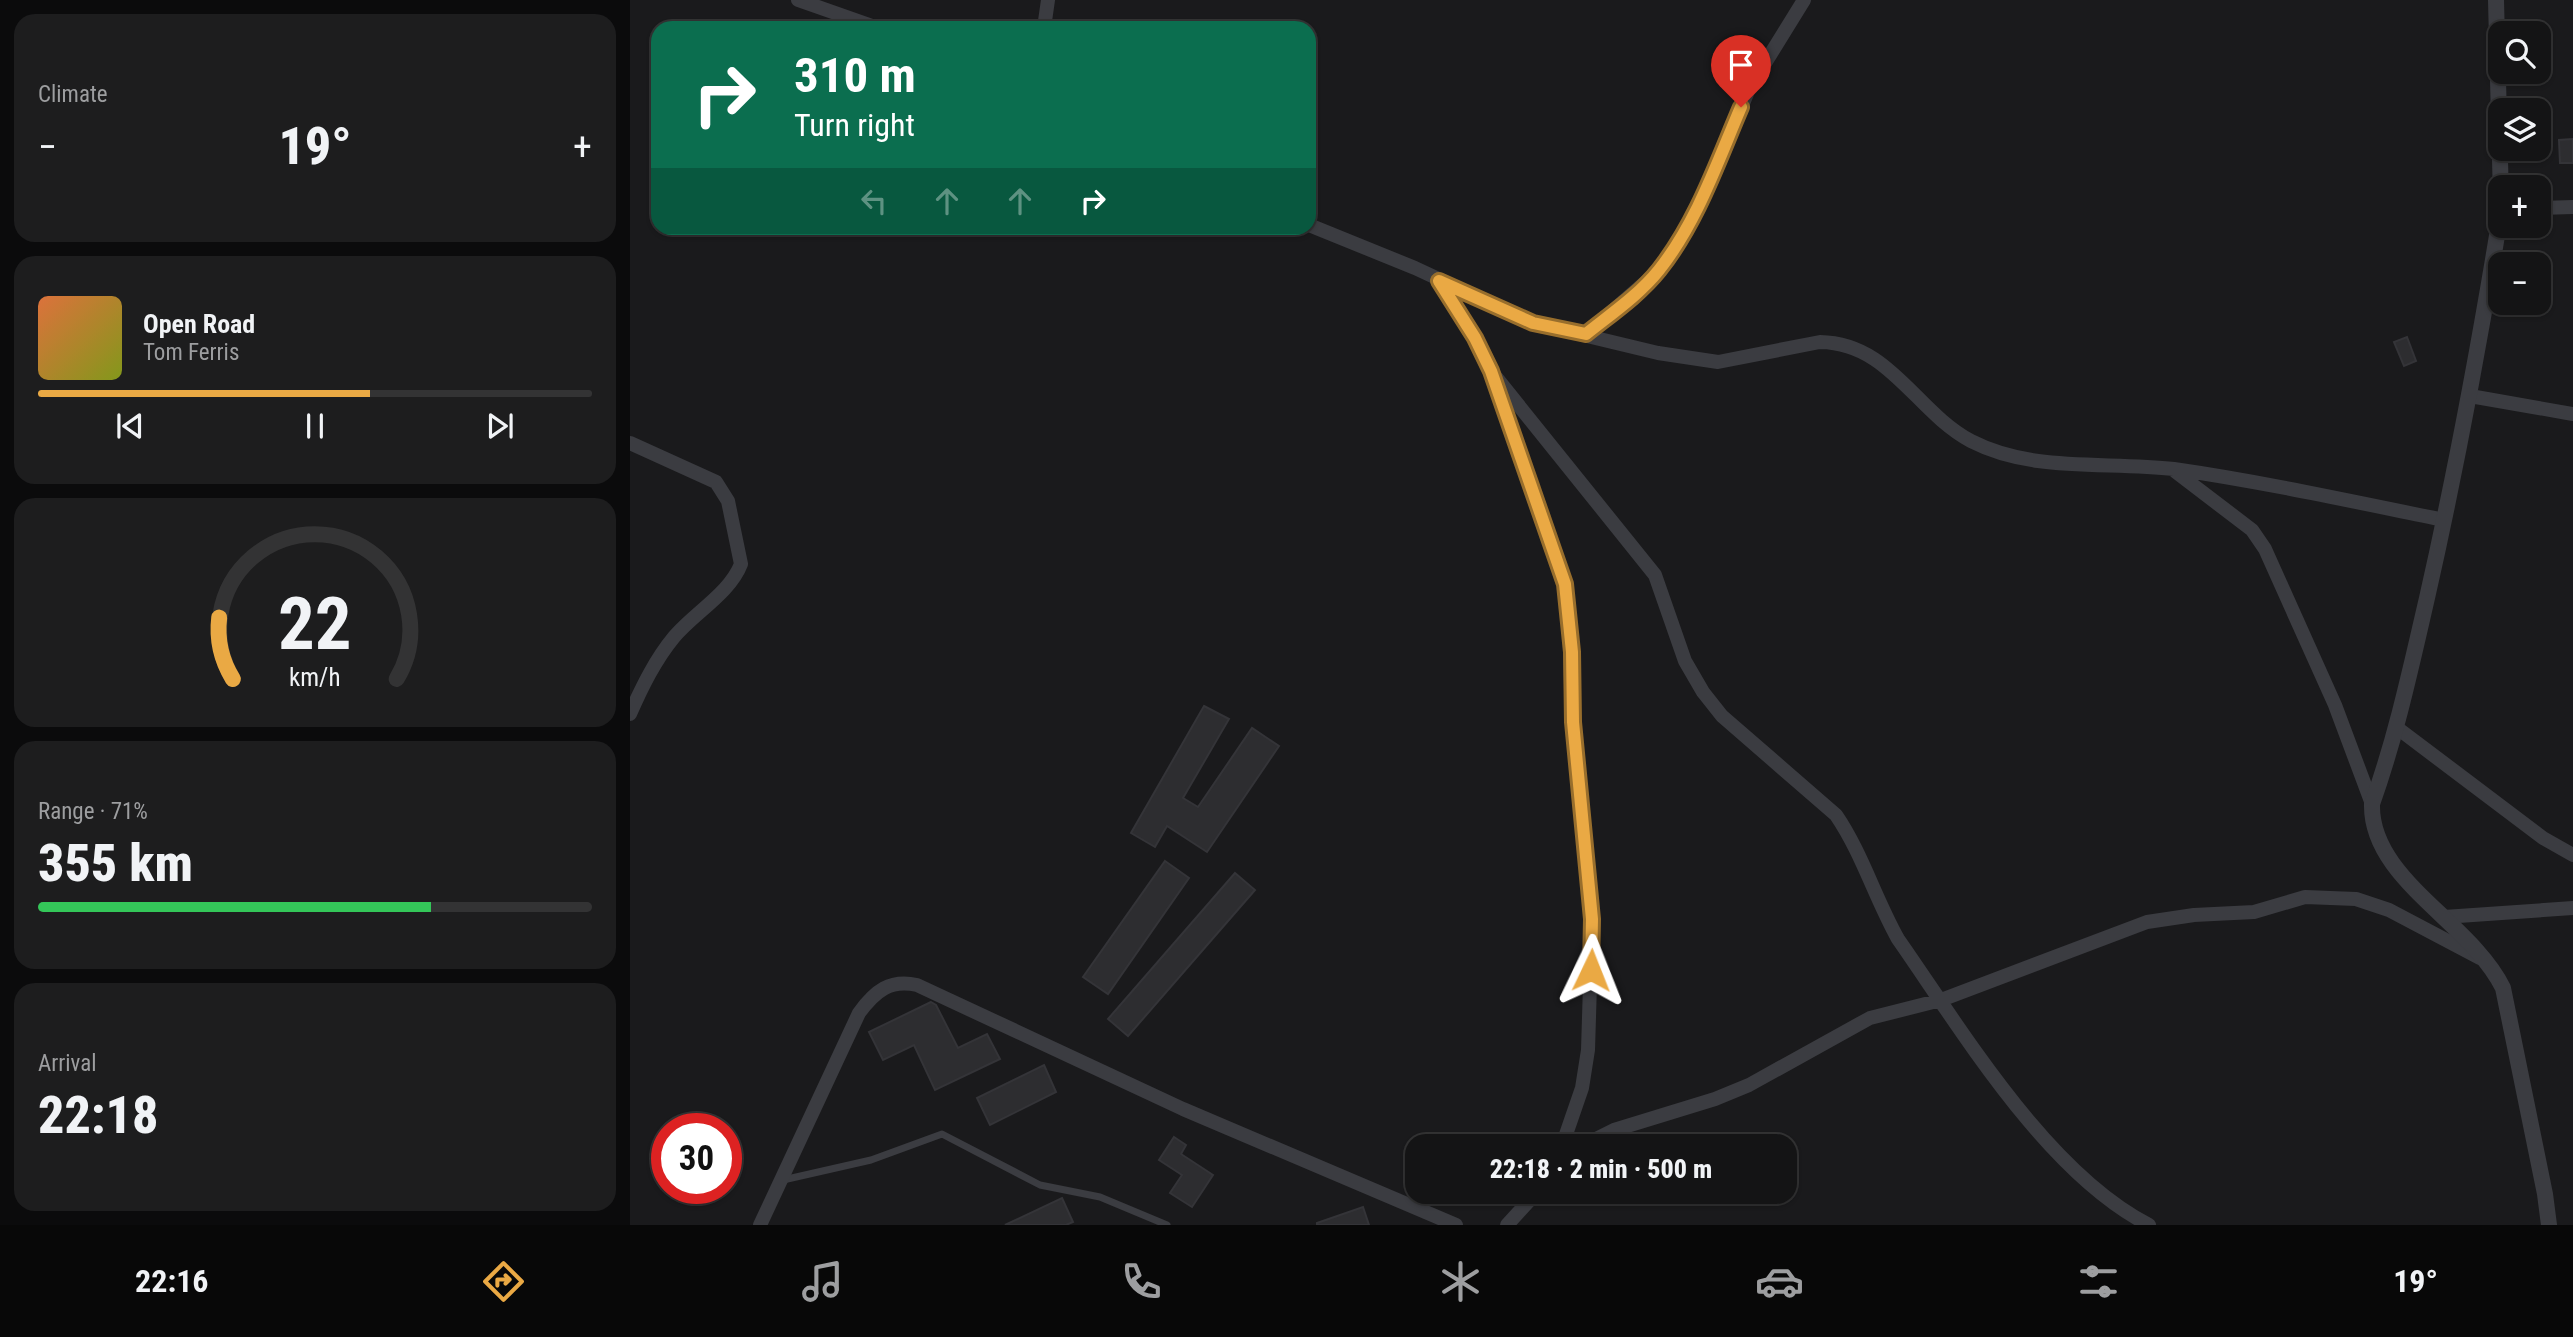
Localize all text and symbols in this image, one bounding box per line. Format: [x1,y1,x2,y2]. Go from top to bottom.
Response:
map controls [2488,21,2551,315]
button: search [2488,21,2551,84]
pin [1711,35,1771,107]
icon: arrive [1722,46,1760,84]
text: 310 m [794,47,916,104]
icon: right [679,49,770,140]
text: Climate [38,81,108,108]
button: layers [2488,98,2551,161]
text: Turn right [794,106,915,144]
text: 19° [278,116,352,177]
text: − [38,125,57,169]
text: + [573,125,592,169]
button: + [2488,175,2551,238]
icon: left [855,182,893,220]
icon: ahead [928,182,966,220]
icon: ahead [1001,182,1039,220]
icon: right [1074,182,1112,220]
button: − [2488,252,2551,315]
text: Open Road [143,309,255,339]
text: Tom Ferris [143,339,239,366]
icon: previous [111,407,149,445]
icon: pause [296,407,334,445]
icon: next [481,407,519,445]
text: 22 [278,581,352,667]
text: km/h [289,662,341,691]
text: Range · 71% [38,798,148,825]
text: 355 km [38,833,193,894]
position arrow [1554,933,1628,1007]
text: Arrival [38,1050,97,1077]
text: 22:18 [38,1085,158,1146]
speed limit sign: 30 [651,1113,742,1204]
text: 22:18 · 2 min · 500 m [1490,1154,1712,1184]
icon: directions [479,1257,528,1306]
icon: music [798,1257,847,1306]
icon: phone [1117,1257,1166,1306]
icon: climate [1436,1257,1485,1306]
icon: car [1755,1257,1804,1306]
icon: filters [2074,1257,2123,1306]
text: 22:16 [135,1262,208,1300]
text: 19° [2393,1262,2438,1300]

